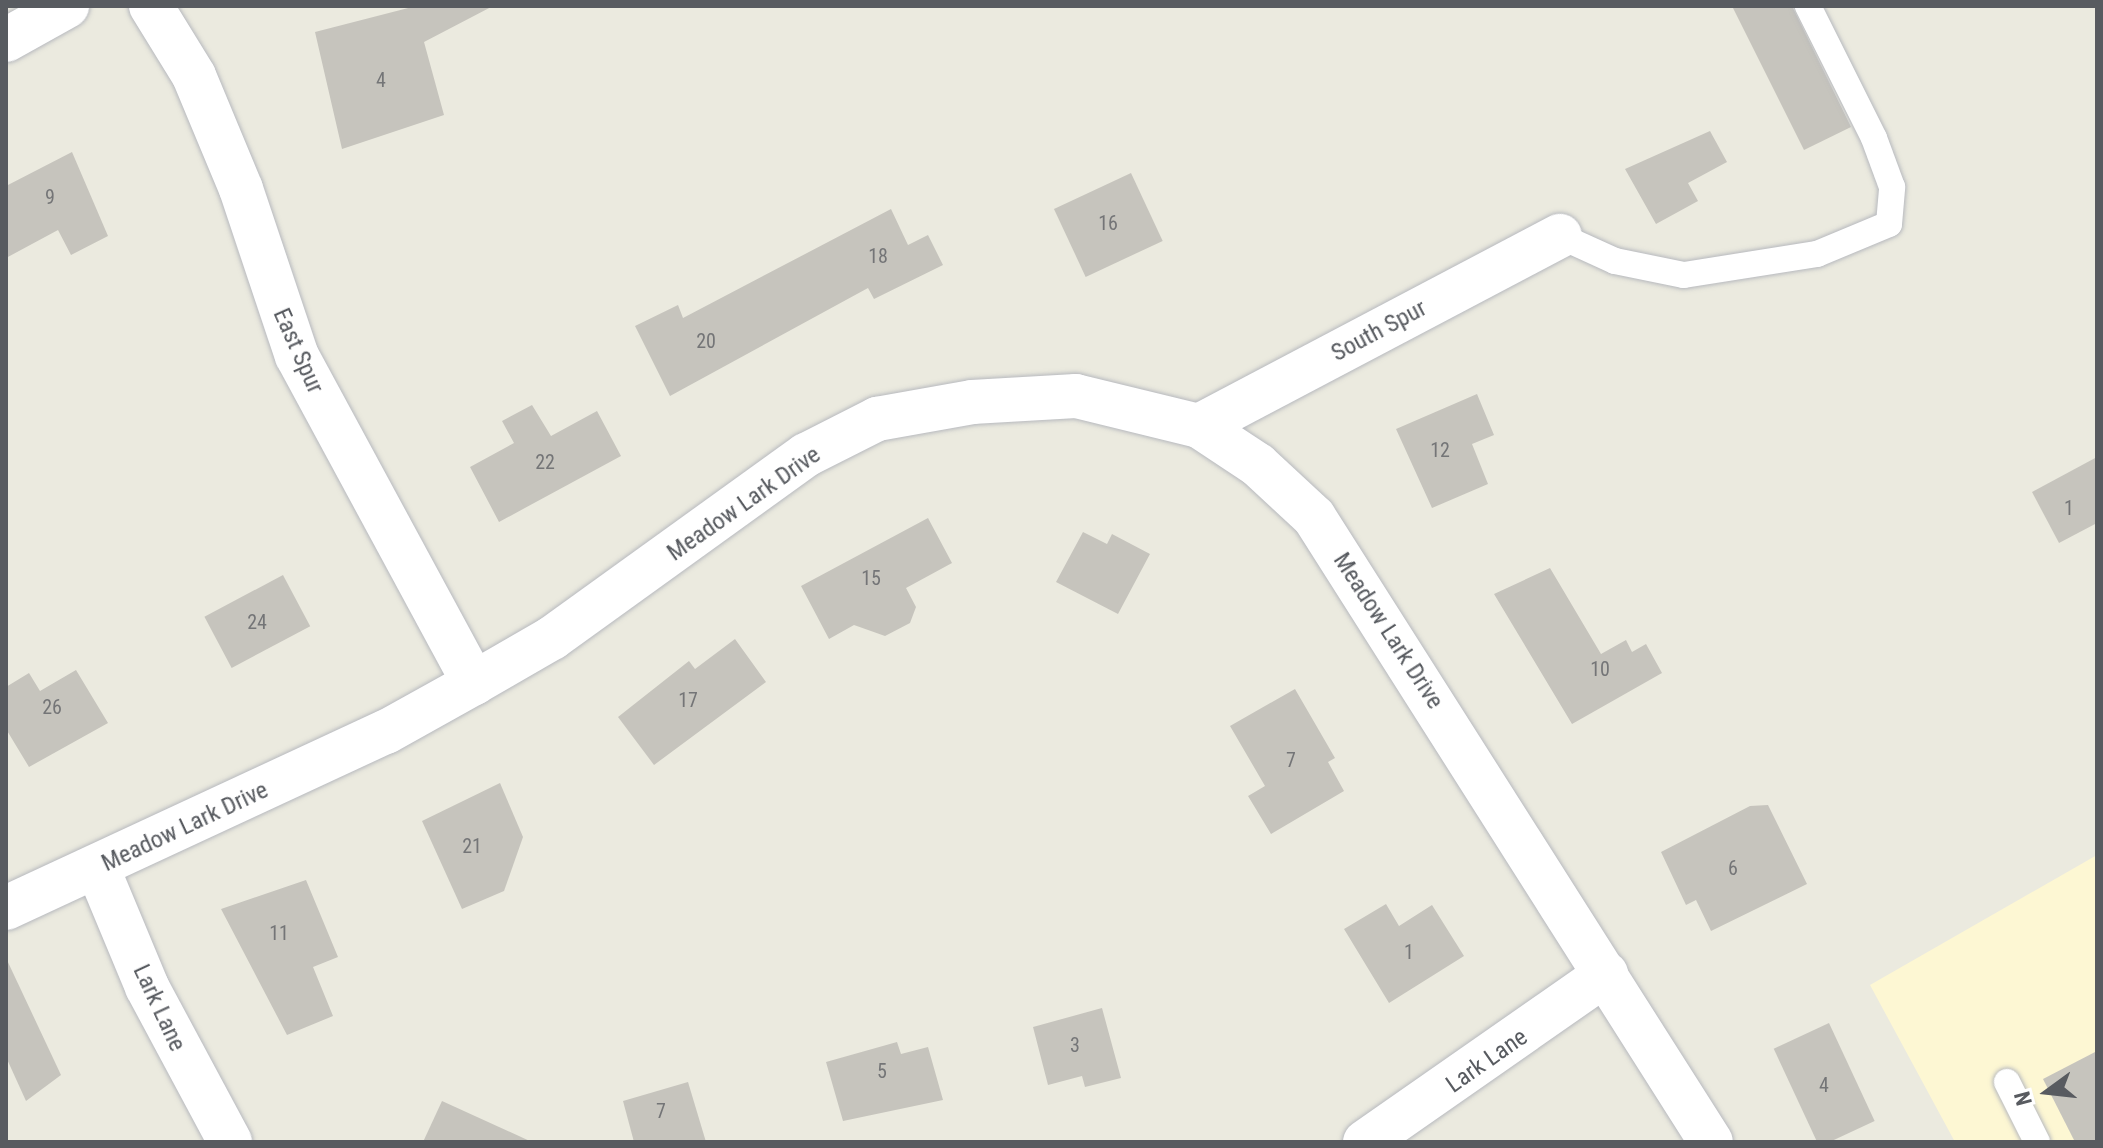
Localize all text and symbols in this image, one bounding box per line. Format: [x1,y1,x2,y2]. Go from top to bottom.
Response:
house number: 4 [376,68,386,92]
house number: 9 [45,185,55,209]
house number: 16 [1098,211,1118,235]
house number: 18 [868,244,888,268]
street label: South Spur [1327,294,1431,368]
street label: East Spur [267,304,329,398]
house number: 20 [696,329,716,353]
house number: 12 [1430,438,1450,462]
street label: Meadow Lark Drive [662,440,826,568]
house number: 22 [535,450,555,474]
house number: 1 [2064,496,2074,520]
street label: Meadow Lark Drive [1327,548,1449,714]
house number: 15 [861,566,881,590]
house number: 24 [247,610,267,634]
house number: 10 [1590,657,1610,681]
house number: 17 [678,688,698,712]
house number: 26 [42,695,62,719]
house number: 7 [1286,748,1296,772]
street label: Meadow Lark Drive [97,776,273,878]
house number: 21 [462,834,482,858]
house number: 6 [1728,856,1738,880]
house number: 11 [269,921,289,945]
house number: 1 [1404,940,1414,964]
street label: Lark Lane [126,960,192,1056]
street label: Lark Lane [1441,1023,1533,1099]
house number: 3 [1070,1033,1080,1057]
north arrow [2007,1052,2087,1132]
house number: 5 [877,1059,887,1083]
house number: 4 [1819,1073,1829,1097]
text: N [2010,1089,2037,1108]
house number: 7 [656,1099,666,1123]

